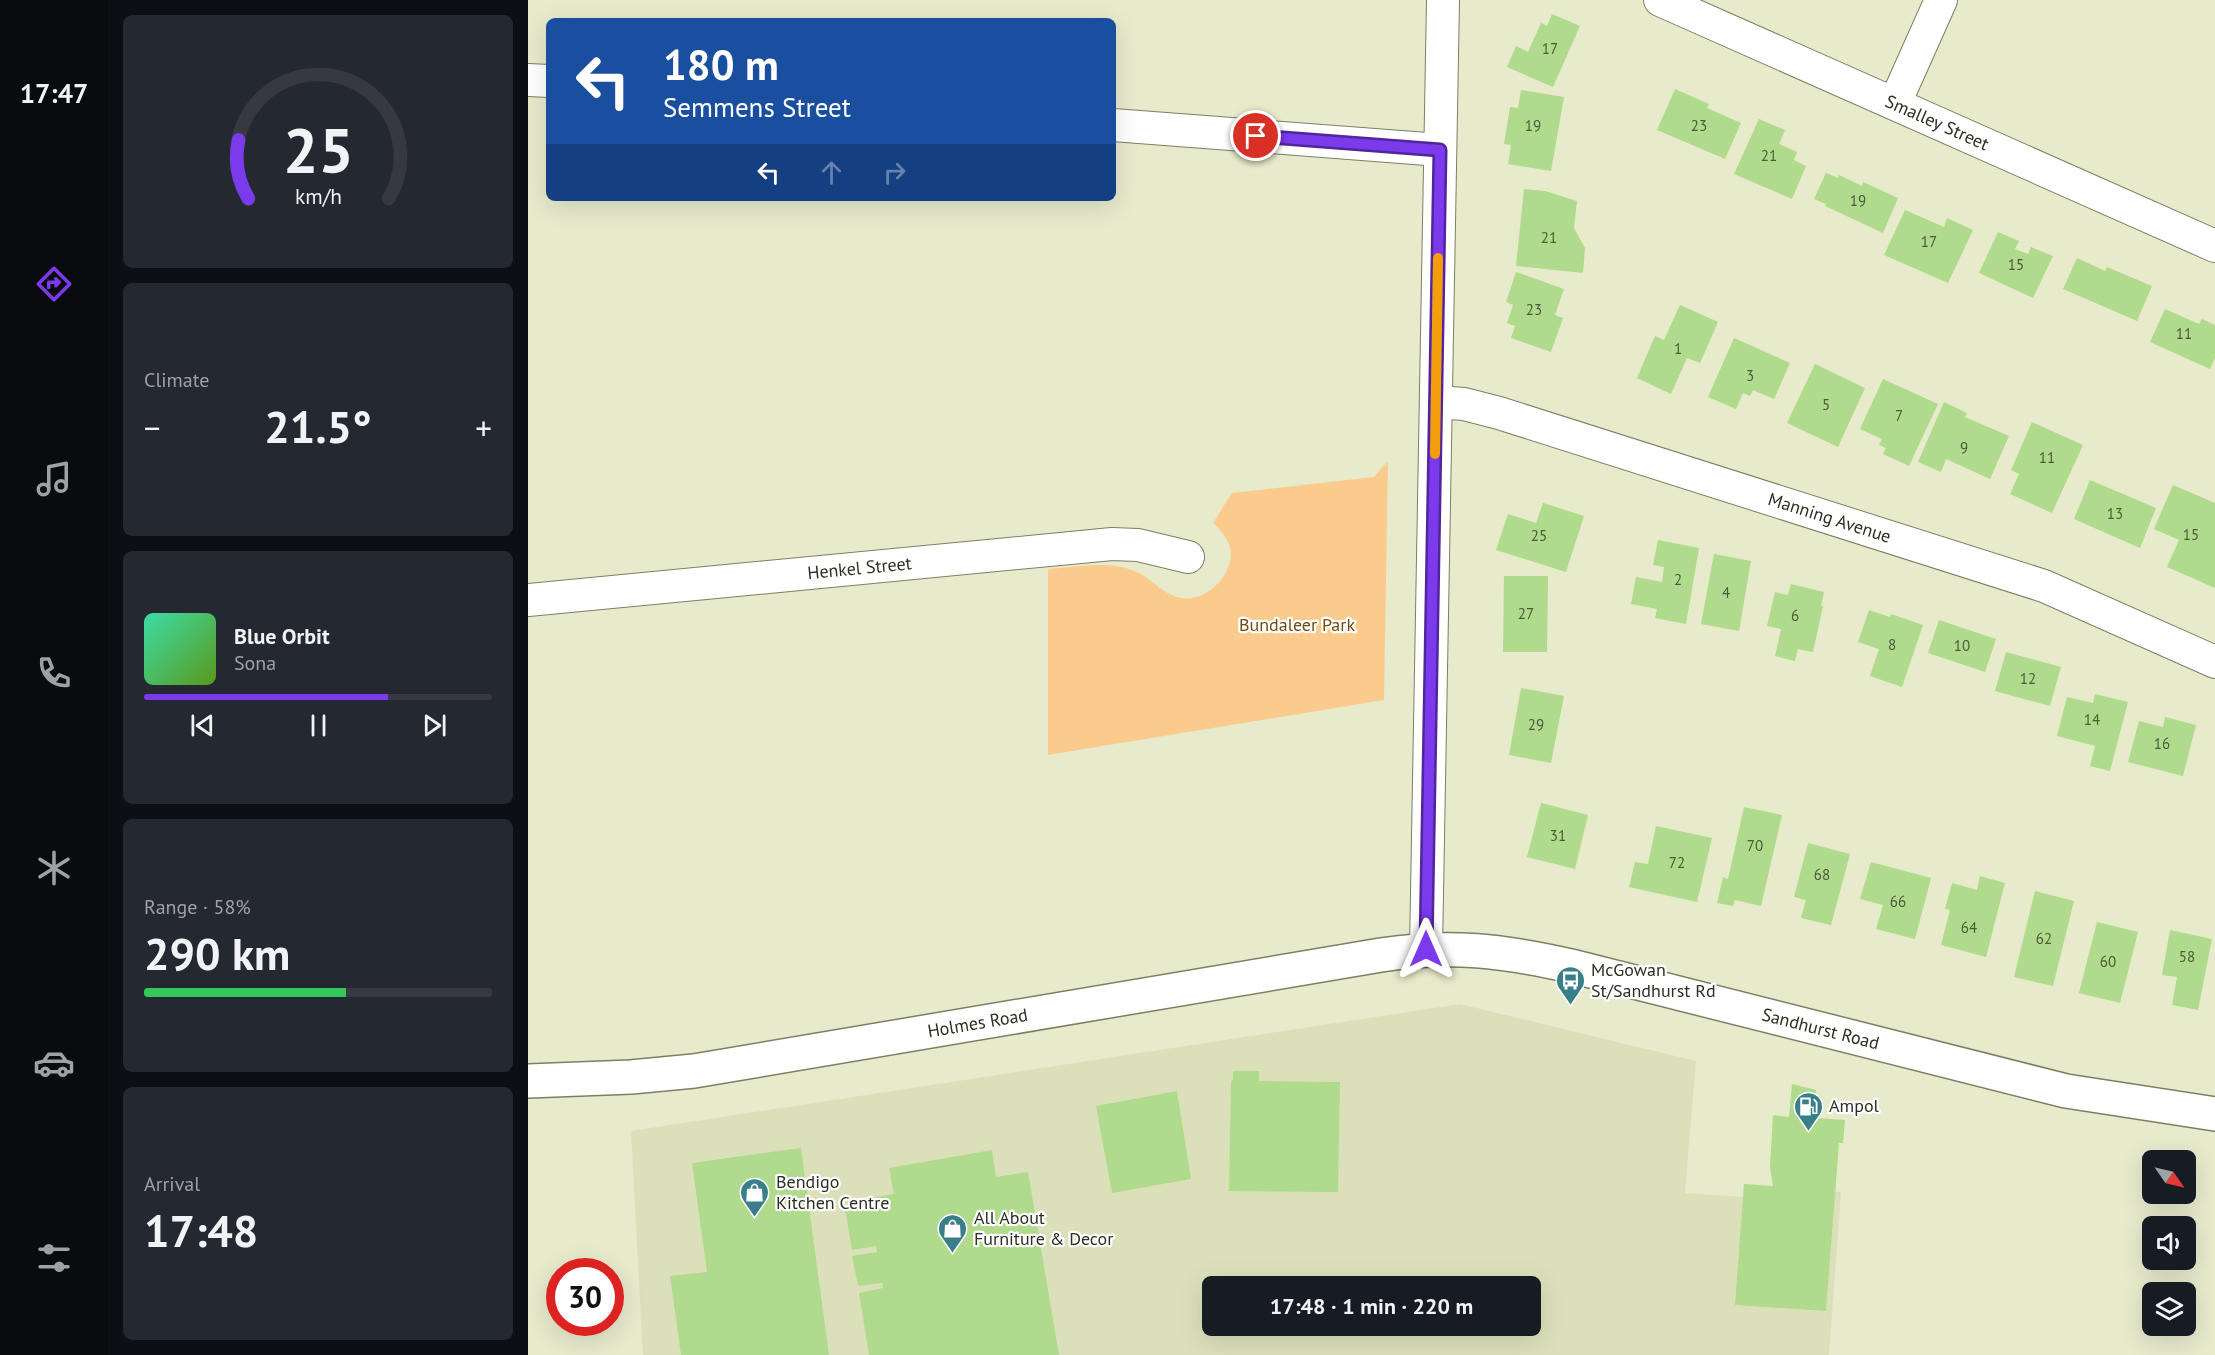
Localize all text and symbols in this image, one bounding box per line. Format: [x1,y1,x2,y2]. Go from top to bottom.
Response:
text: 180 m [663,37,779,92]
house number: 17 [1542,39,1558,58]
icon: left [564,42,642,120]
text: 17:47 [20,76,88,110]
street label: Smalley Street [1882,89,1993,155]
text: Semmens Street [663,90,851,124]
text: 25 [283,109,353,190]
pin [1230,110,1281,161]
house number: 19 [1525,116,1541,135]
house number: 23 [1691,116,1707,135]
icon: arrive [1239,119,1272,152]
house number: 21 [1761,146,1777,165]
icon: left [752,156,785,189]
icon: ahead [815,156,848,189]
icon: right [878,156,911,189]
text: km/h [294,182,341,210]
house number: 19 [1850,191,1866,210]
house number: 21 [1541,228,1557,247]
house number: 17 [1921,232,1937,251]
house number: 15 [2008,255,2024,274]
icon: directions [33,263,75,305]
house number: 23 [1526,300,1542,319]
house number: 11 [2176,324,2192,343]
house number: 1 [1674,339,1682,358]
house number: 3 [1746,366,1754,385]
text: Climate [144,367,210,393]
house number: 5 [1822,395,1830,414]
text: 21.5° [264,397,372,455]
text: − [144,406,161,449]
text: + [475,406,492,449]
house number: 7 [1895,406,1903,425]
house number: 9 [1960,438,1968,457]
house number: 11 [2039,448,2055,467]
icon: music [33,458,75,500]
street label: Manning Avenue [1765,487,1894,548]
house number: 13 [2107,504,2123,523]
house number: 15 [2183,525,2199,544]
house number: 25 [1531,526,1547,545]
street label: Henkel Street [806,551,913,584]
house number: 2 [1674,570,1682,589]
house number: 4 [1722,583,1730,602]
house number: 27 [1518,604,1534,623]
house number: 6 [1791,606,1799,625]
park label: Bundaleer Park [1239,613,1355,636]
text: Blue Orbit [234,622,330,650]
house number: 8 [1888,635,1896,654]
house number: 10 [1954,636,1970,655]
text: Sona [234,650,276,676]
icon: phone [33,652,75,694]
house number: 12 [2020,669,2036,688]
icon: previous [186,709,219,742]
icon: pause [302,709,335,742]
icon: next [418,709,451,742]
house number: 14 [2084,710,2100,729]
house number: 29 [1528,715,1544,734]
house number: 16 [2154,734,2170,753]
house number: 31 [1550,826,1566,845]
house number: 70 [1747,836,1763,855]
icon: climate [33,847,75,889]
house number: 72 [1669,853,1685,872]
house number: 68 [1814,865,1830,884]
house number: 66 [1890,892,1906,911]
text: Range · 58% [144,894,251,920]
position arrow [1394,917,1458,981]
house number: 64 [1961,918,1977,937]
text: 290 km [144,924,290,982]
house number: 62 [2036,929,2052,948]
house number: 58 [2179,947,2195,966]
house number: 60 [2100,952,2116,971]
place label: McGowan St/Sandhurst Rd [1591,958,1716,1002]
bus stop icon: McGowan St/Sandhurst Rd [1554,964,1586,1006]
street label: Holmes Road [926,1003,1029,1042]
street label: Sandhurst Road [1759,1003,1882,1054]
icon: car [33,1042,75,1084]
fuel station icon: Ampol [1792,1090,1824,1132]
place label: Ampol [1829,1094,1880,1117]
north arrow [2142,1150,2196,1204]
map controls [2142,1150,2196,1336]
place label: Bendigo Kitchen Centre [776,1170,889,1214]
text: Arrival [144,1171,200,1197]
shop icon: Bendigo Kitchen Centre [739,1176,771,1218]
text: 17:48 [144,1201,258,1259]
place label: All About Furniture & Decor [974,1206,1113,1250]
shop icon: All About Furniture & Decor [937,1212,969,1254]
button: sound [2142,1216,2196,1270]
icon: filters [33,1237,75,1279]
speed limit sign: 30 [546,1258,624,1336]
button: layers [2142,1282,2196,1336]
text: 17:48 · 1 min · 220 m [1270,1292,1473,1320]

